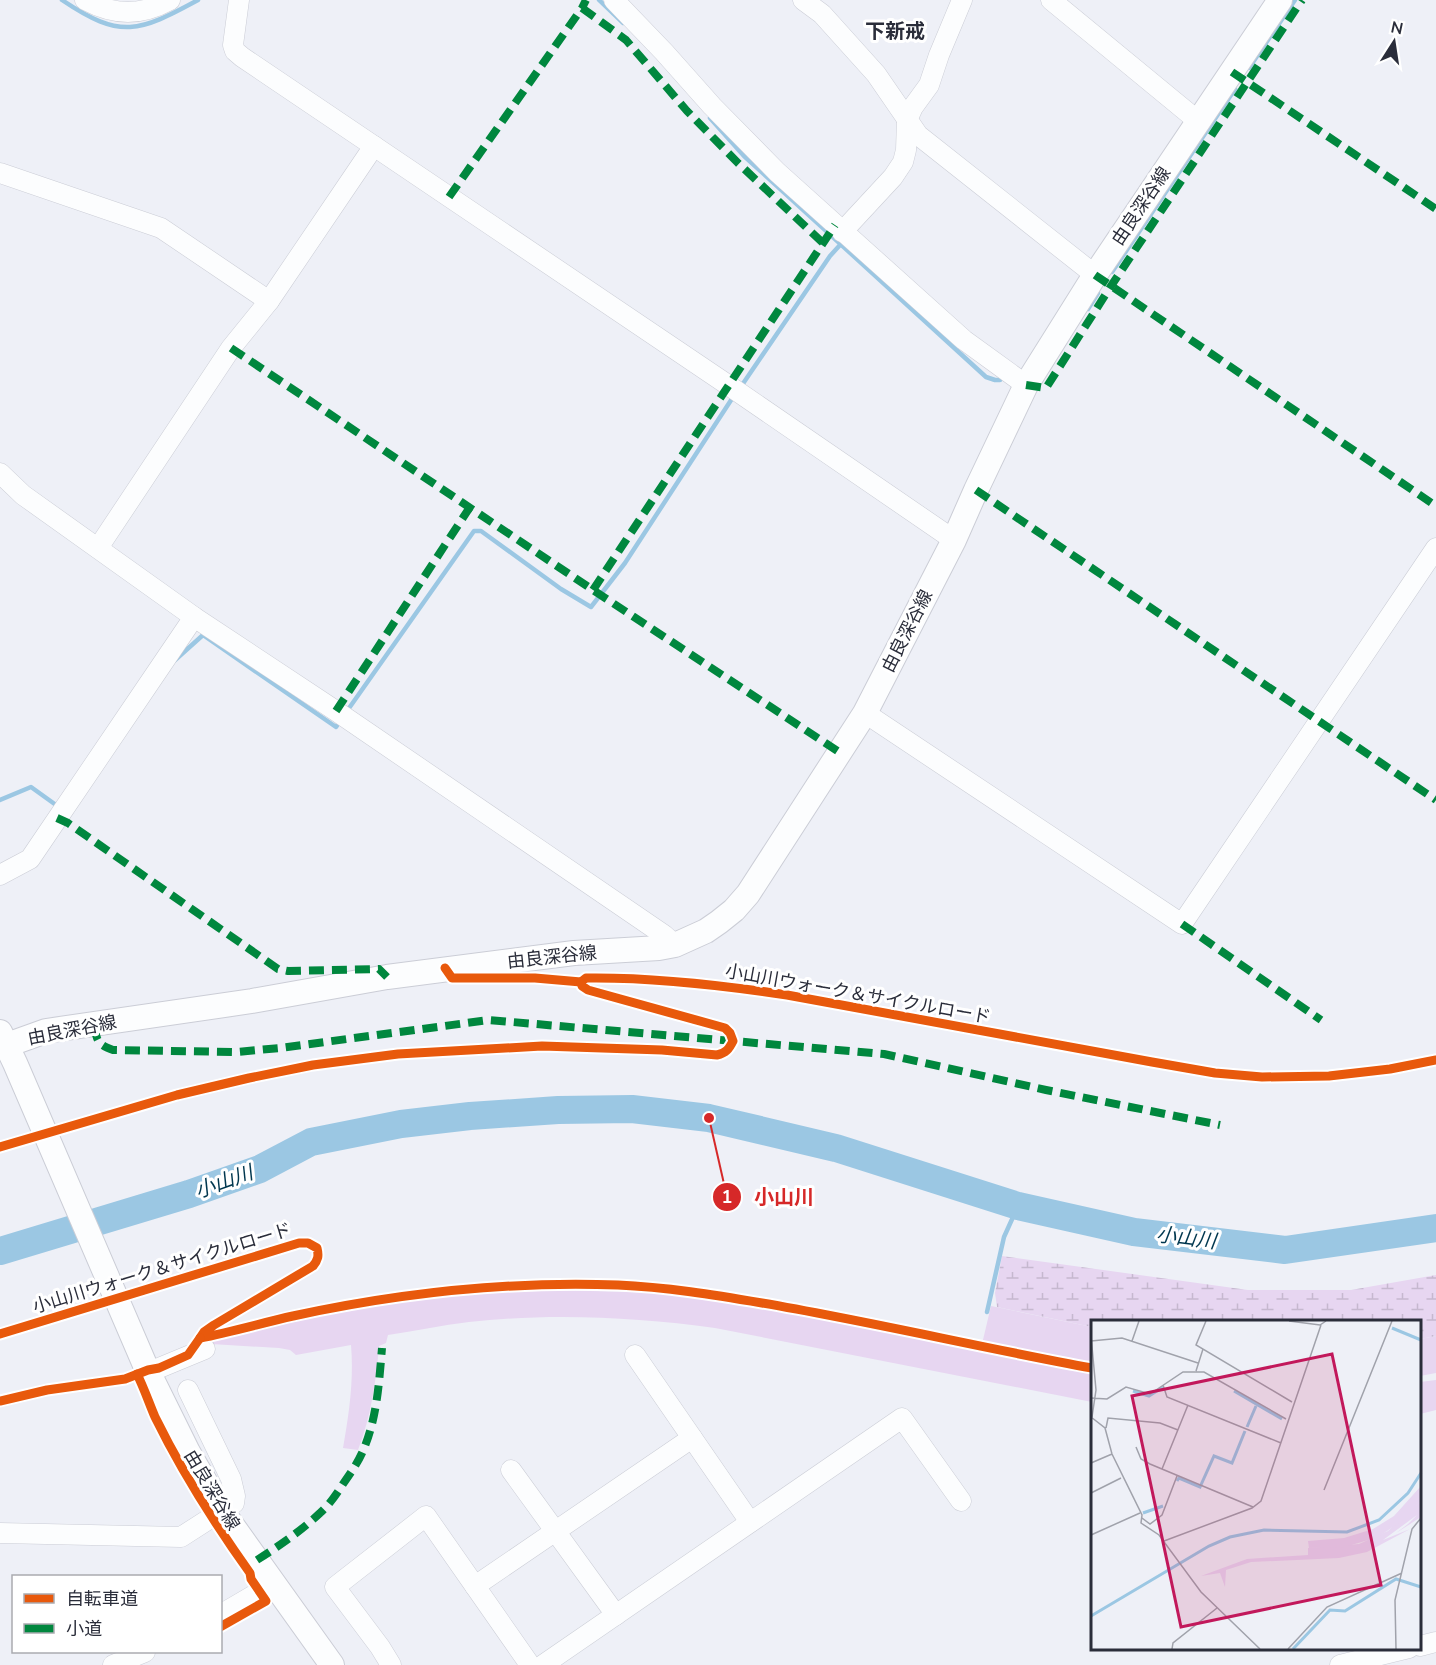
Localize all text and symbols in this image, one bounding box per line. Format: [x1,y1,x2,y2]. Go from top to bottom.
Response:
north arrow [1364,12,1424,72]
text: N [1389,16,1405,40]
district label: 下新戒 [865,18,925,45]
street label: 由良深谷線 [1106,162,1176,250]
street label: 由良深谷線 [876,585,938,677]
street label: 由良深谷線 [506,940,598,974]
street label: 小山川ウォーク＆サイクルロード [723,959,993,1029]
street label: 由良深谷線 [26,1010,118,1050]
water label: 小山川 [191,1158,259,1205]
callout: 小山川 [712,1178,826,1216]
text: 小山川 [754,1184,814,1211]
text: 1 [722,1185,732,1209]
street label: 小山川ウォーク＆サイクルロード [30,1217,294,1319]
water label: 小山川 [1155,1221,1219,1255]
inset map [1091,1320,1421,1650]
street label: 由良深谷線 [179,1445,245,1535]
legend [12,1575,222,1653]
text: 自転車道 [66,1587,138,1611]
text: 小道 [66,1617,102,1641]

